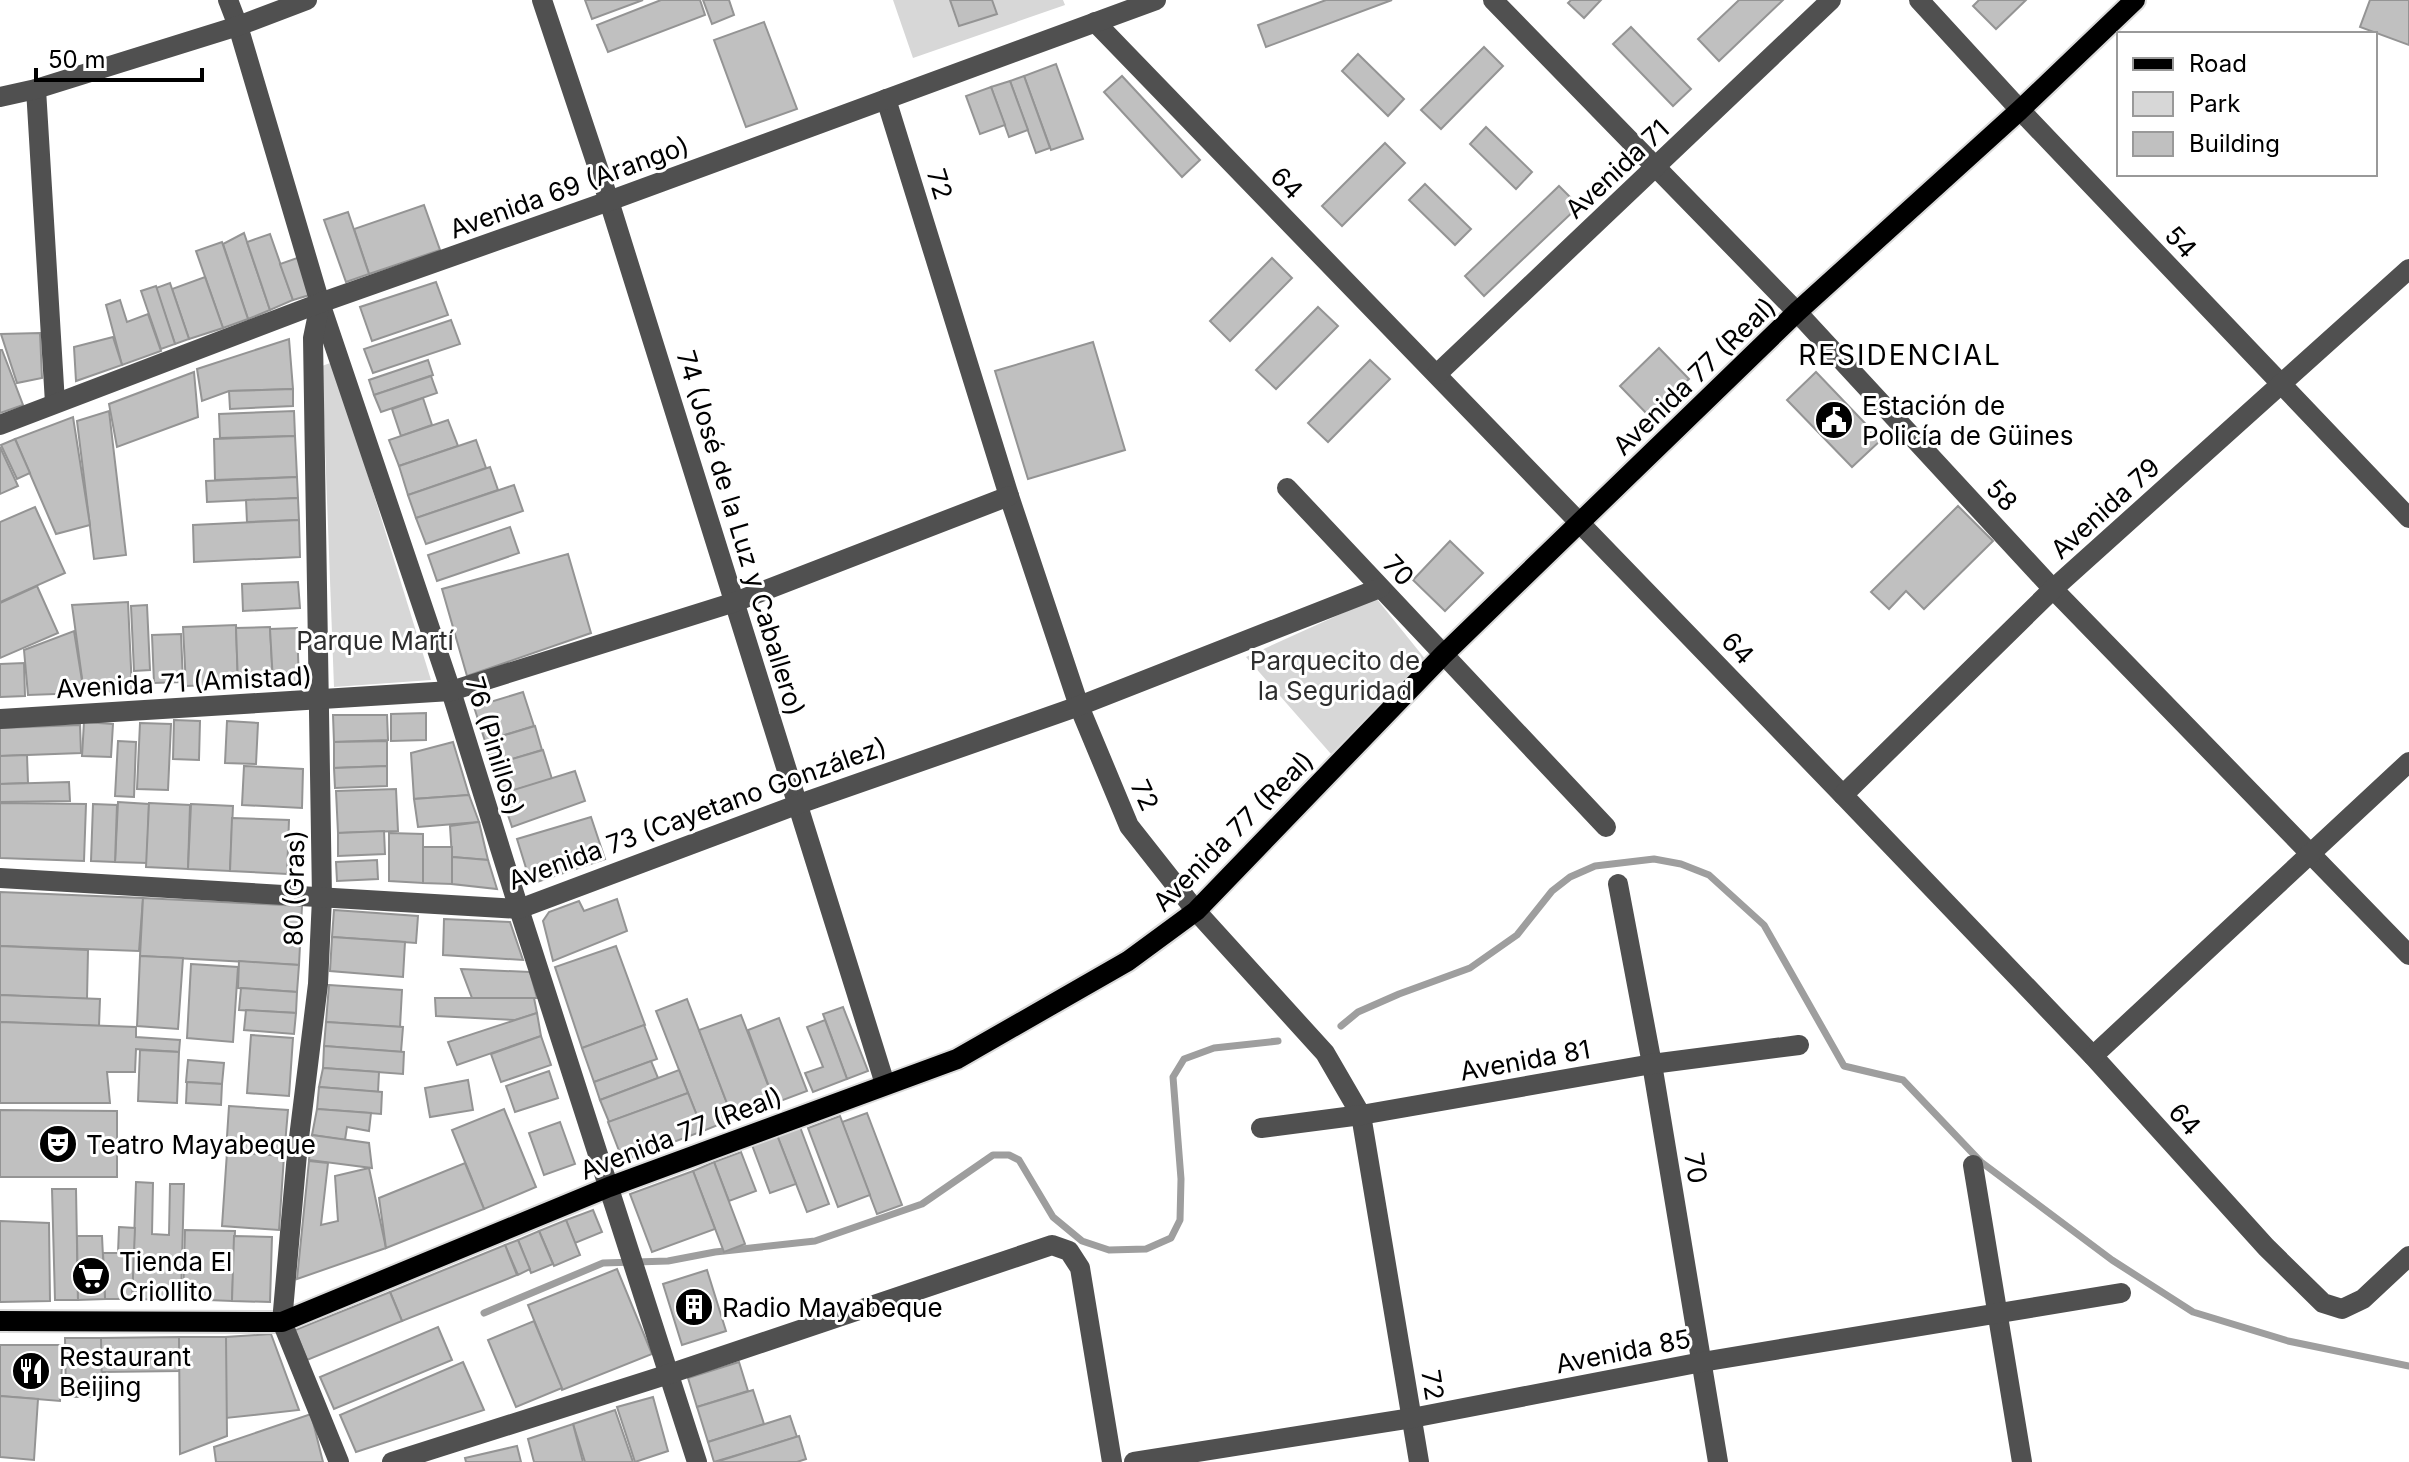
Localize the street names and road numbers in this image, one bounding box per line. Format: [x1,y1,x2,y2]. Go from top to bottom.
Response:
street label: Avenida 71 [1559,113,1675,225]
street label: Avenida 69 (Arango) [445,129,693,245]
street label: 64 [1264,160,1310,206]
street label: 72 [921,165,959,203]
street label: 54 [2159,220,2203,264]
street label: Avenida 77 (Real) [1606,291,1782,461]
street label: 74 (José de la Luz y Caballero) [671,347,811,719]
street label: Avenida 79 [2044,451,2166,565]
street label: 58 [1980,473,2024,517]
street label: 70 [1377,548,1421,592]
street label: 64 [1715,625,1761,671]
street label: Avenida 71 (Amistad) [55,660,313,704]
street label: 76 (Pinillos) [459,673,531,819]
street label: Avenida 73 (Cayetano González) [504,730,890,896]
street label: Avenida 77 (Real) [1146,744,1320,918]
street label: 72 [1124,775,1166,815]
street label: 80 (Gras) [277,830,311,946]
street label: Avenida 81 [1458,1033,1592,1087]
street label: Avenida 77 (Real) [576,1080,786,1186]
street label: 64 [2162,1096,2208,1142]
street label: 70 [1678,1150,1714,1186]
street label: Avenida 85 [1553,1323,1693,1379]
street label: 72 [1415,1367,1451,1403]

